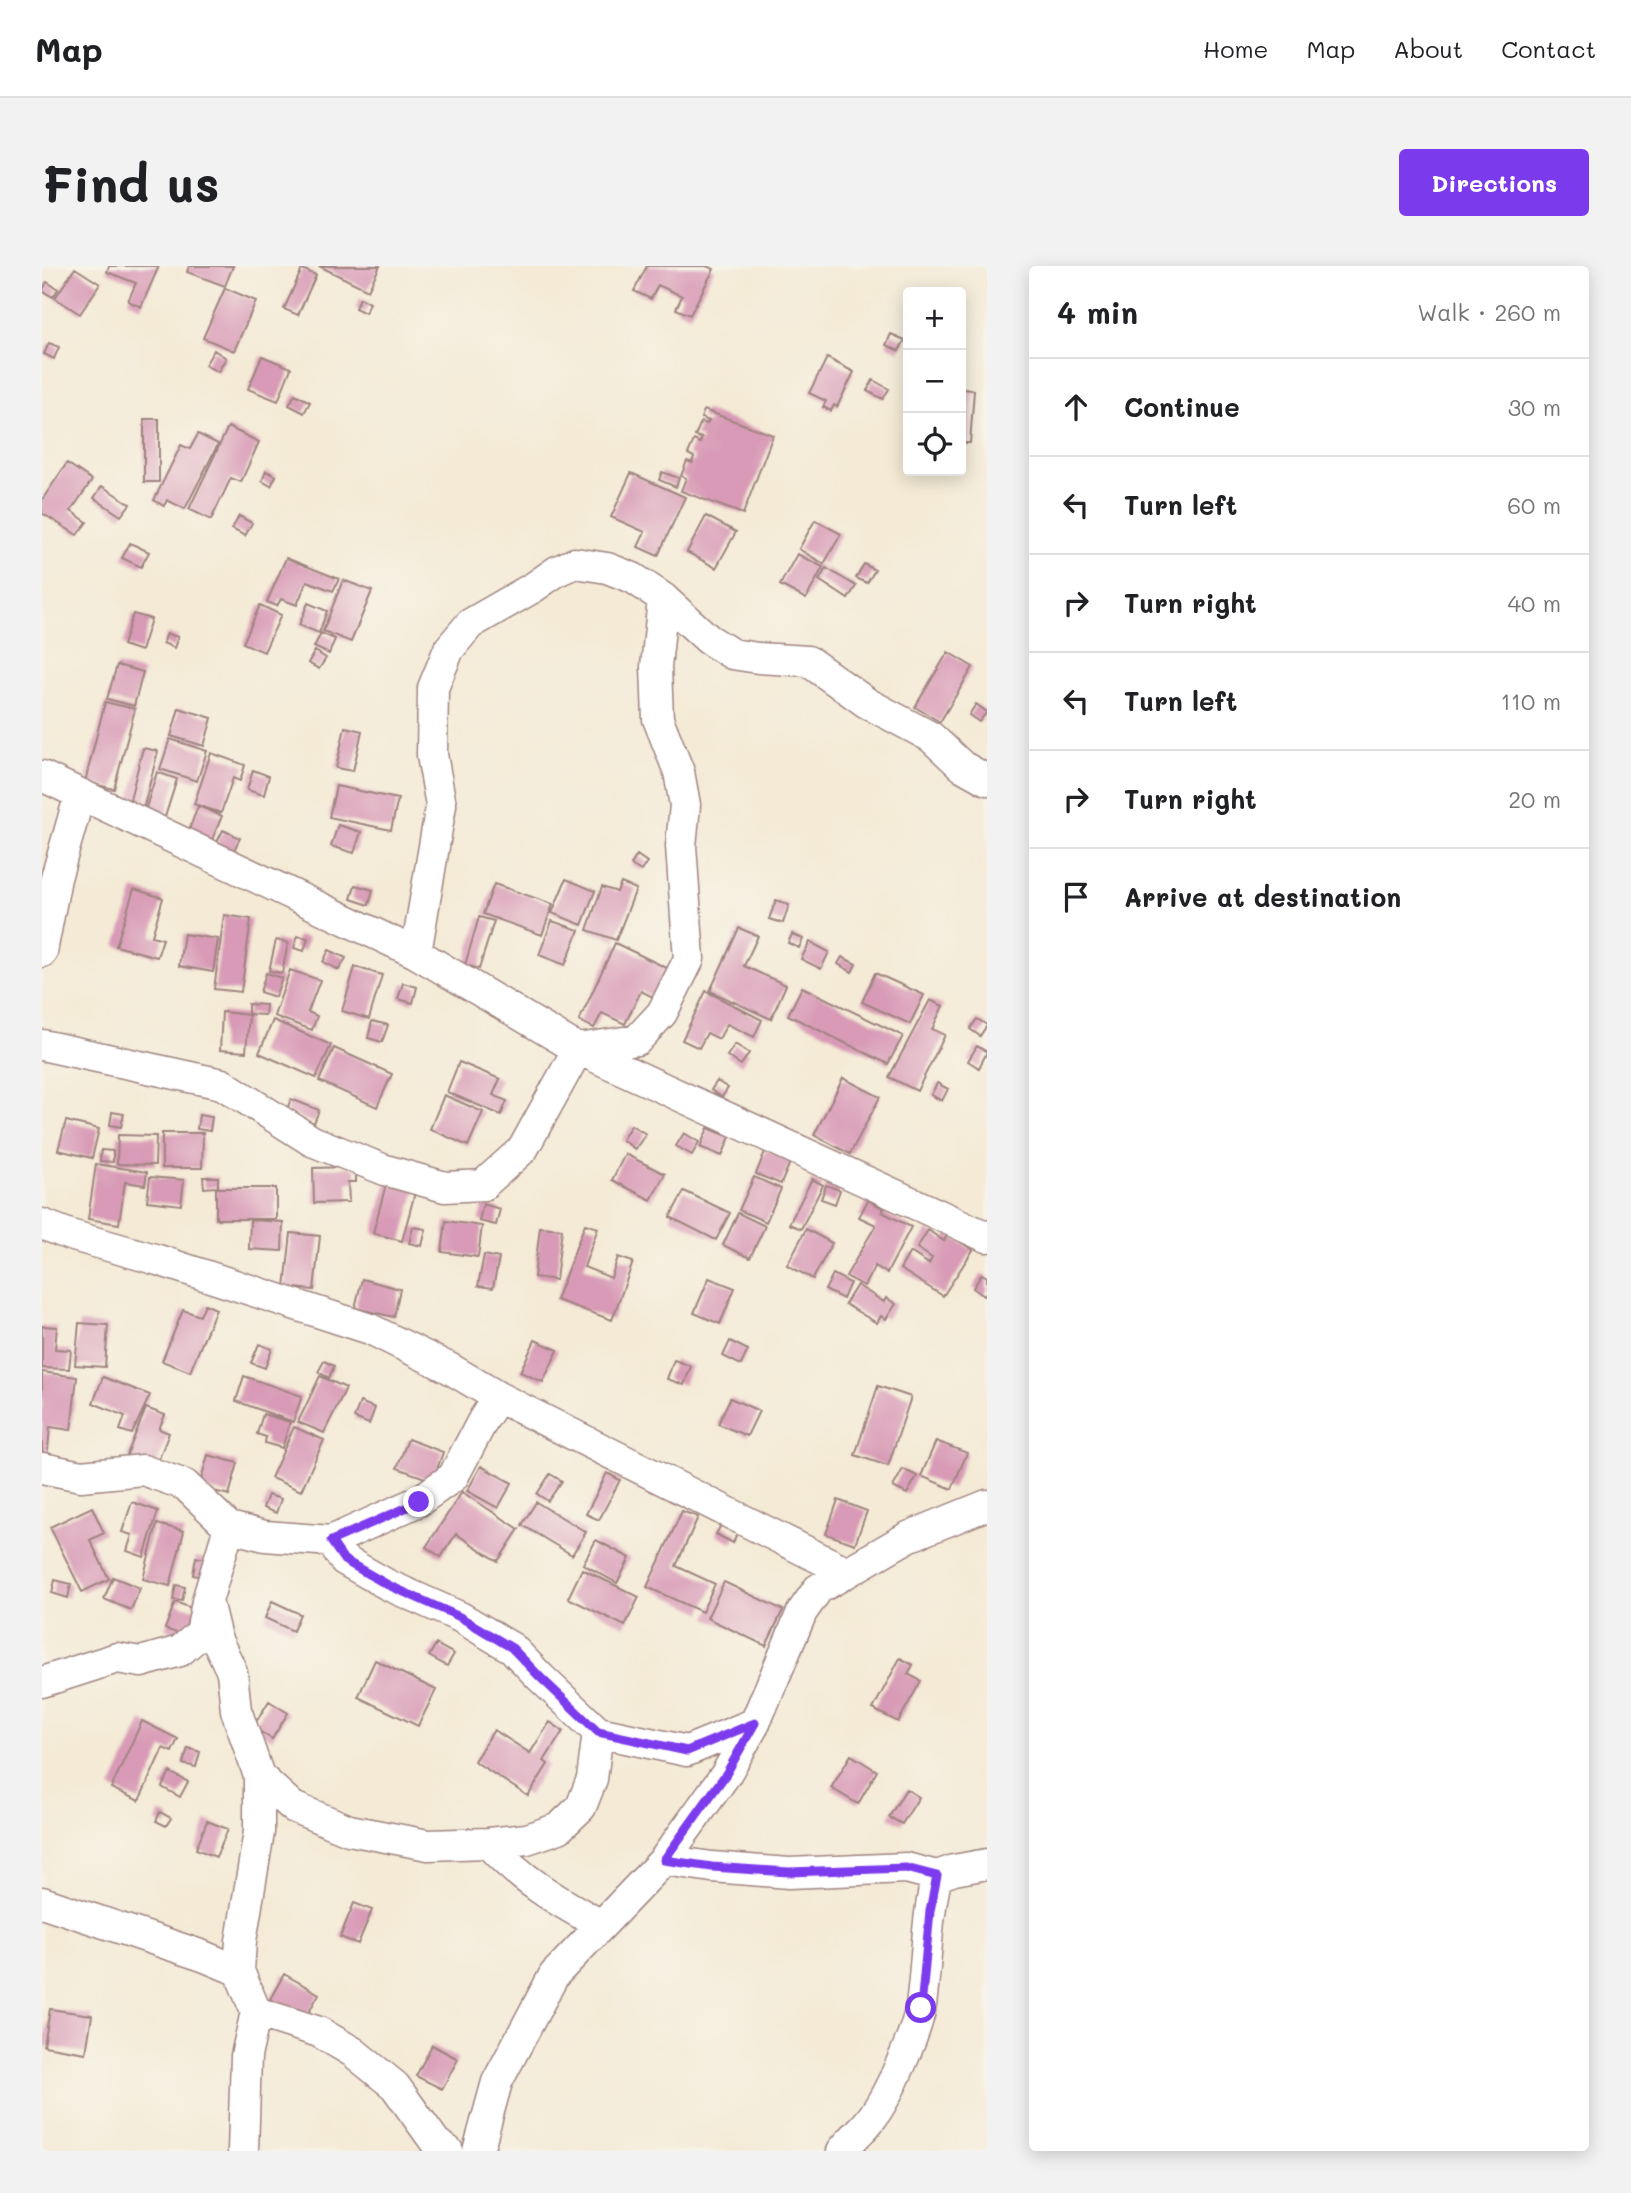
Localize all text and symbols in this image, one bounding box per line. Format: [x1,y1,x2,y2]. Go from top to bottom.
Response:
text: Map [35,27,103,70]
text: Home [1203,33,1268,64]
text: Map [1306,33,1355,64]
text: About [1393,33,1463,64]
text: Contact [1501,33,1596,64]
button: Directions [1399,149,1589,216]
text: Find us [42,151,220,214]
map controls [903,287,966,476]
button: + [903,287,966,350]
text: 4 min [1057,292,1138,332]
text: Walk · 260 m [1417,297,1561,327]
button: − [903,350,966,413]
icon: ahead [1057,388,1095,426]
text: Continue [1124,390,1240,424]
text: 30 m [1508,392,1561,422]
button: locate [903,413,966,476]
icon: left [1057,486,1095,524]
text: Turn left [1124,488,1237,522]
text: 60 m [1507,490,1561,520]
icon: right [1057,584,1095,622]
text: Turn right [1124,586,1257,620]
text: 40 m [1508,588,1561,618]
icon: left [1057,682,1095,720]
text: Turn left [1124,684,1237,718]
text: 110 m [1501,686,1561,716]
icon: right [1057,780,1095,818]
text: Turn right [1124,782,1257,816]
text: 20 m [1508,784,1561,814]
icon: arrive [1057,878,1095,916]
text: Arrive at destination [1124,880,1401,914]
route end [403,1486,434,1517]
route start [905,1992,936,2023]

